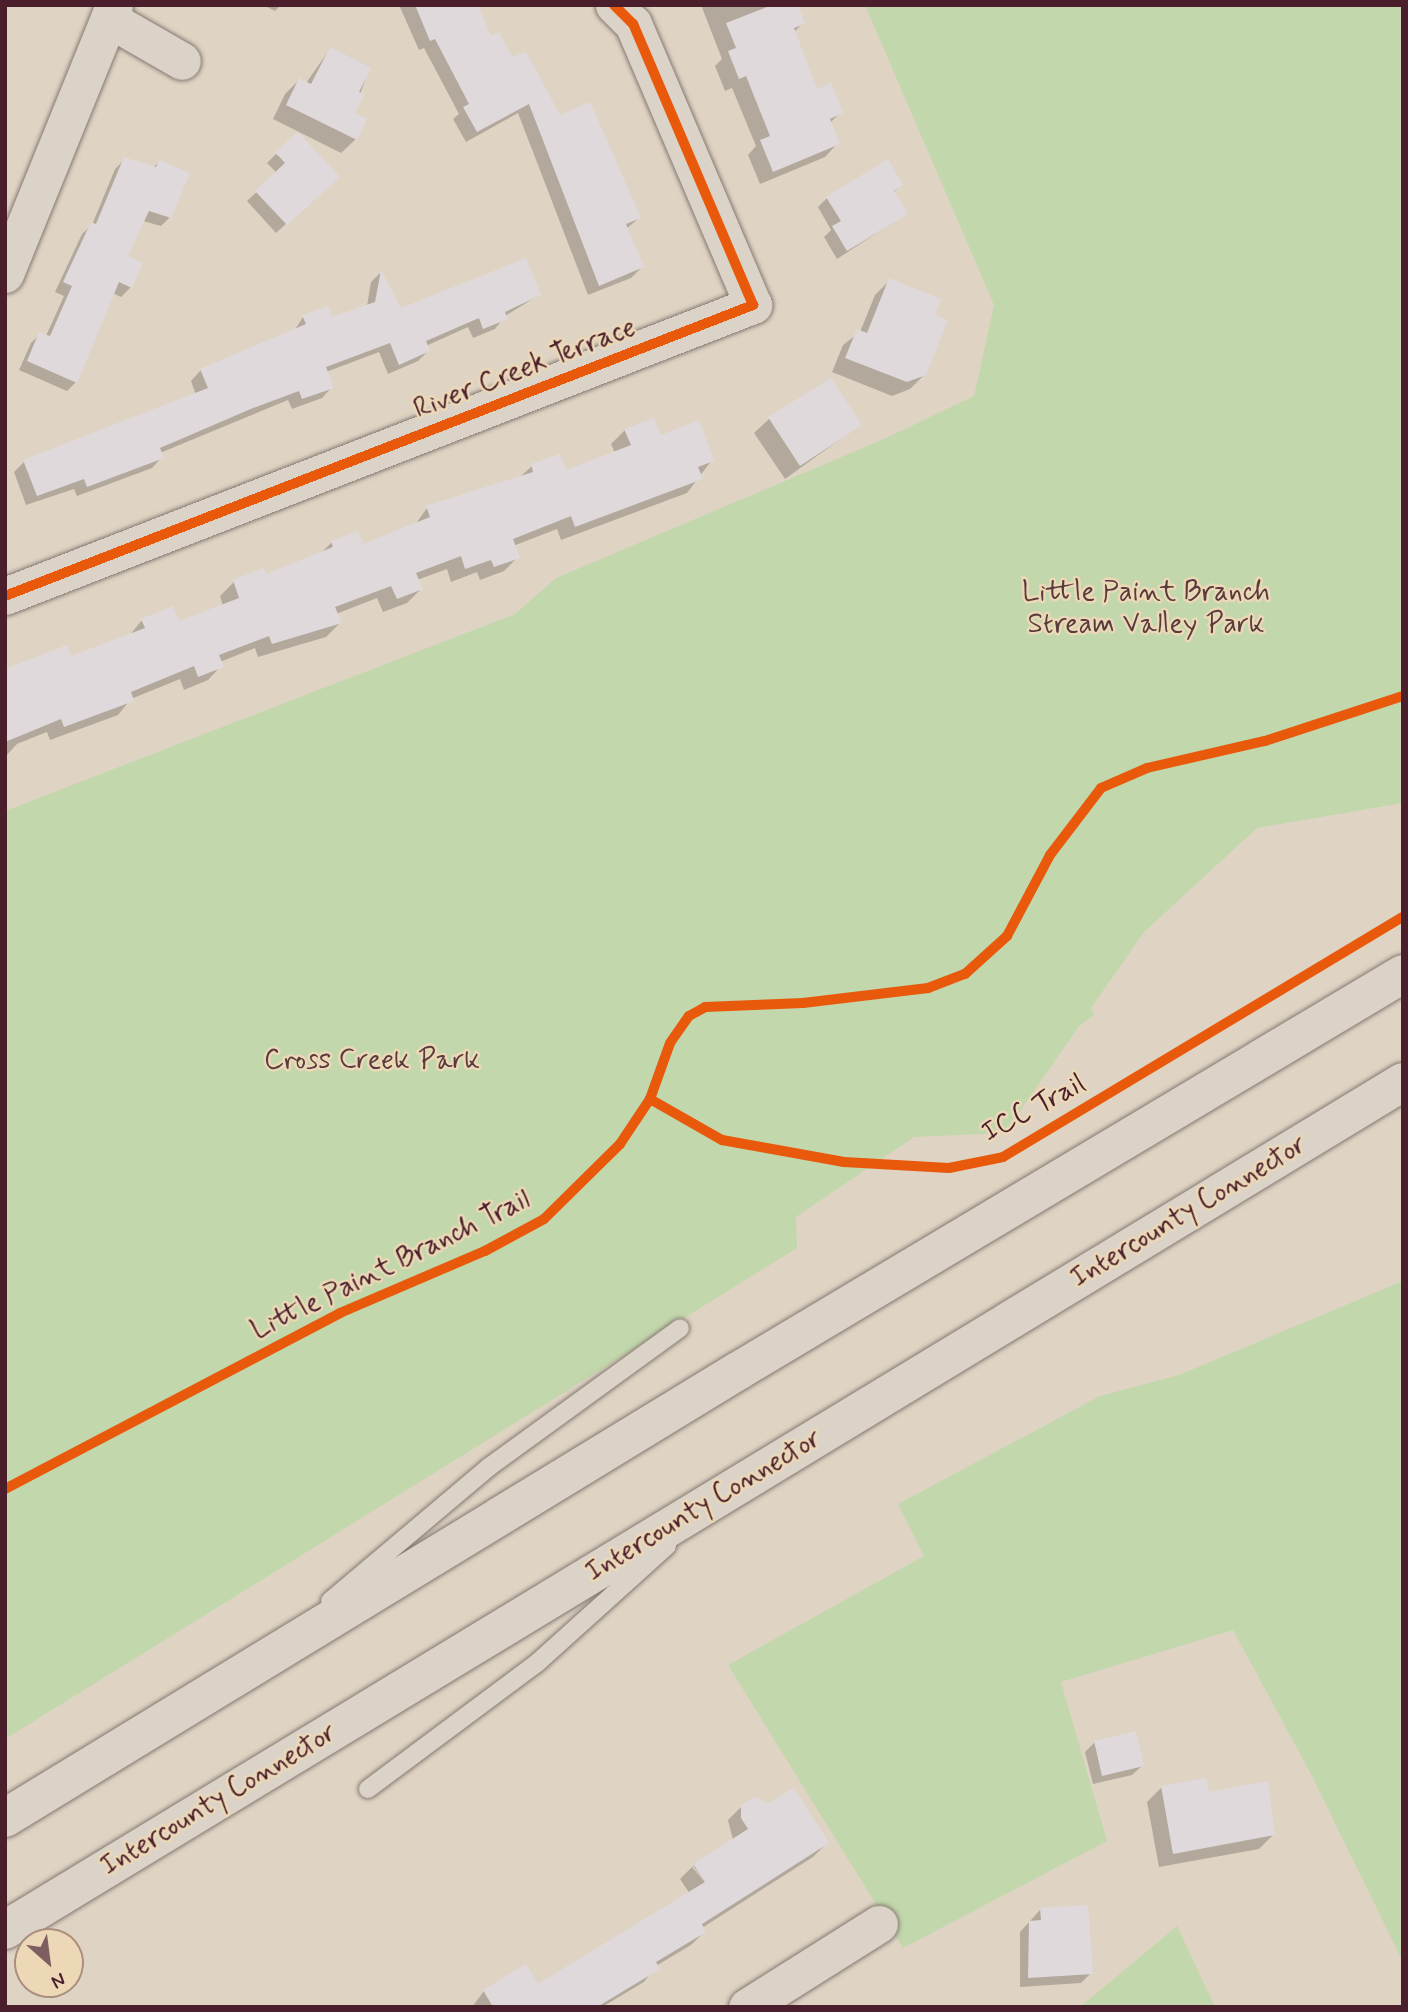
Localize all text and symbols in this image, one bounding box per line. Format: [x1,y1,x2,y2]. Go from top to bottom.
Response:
street label: River Creek Terrace [410,311,640,427]
park label: Little Paint Branch Stream Valley Park [1023,576,1269,642]
park label: Cross Creek Park [268,1044,476,1078]
street label: ICC Trail [978,1069,1090,1149]
street label: Intercounty Connector [1063,1127,1315,1297]
street label: Little Paint Branch Trail [247,1184,535,1348]
street label: Intercounty Connector [578,1421,830,1591]
street label: Intercounty Connector [93,1715,345,1885]
north arrow [14,1928,84,1998]
text: N [47,1966,70,1994]

